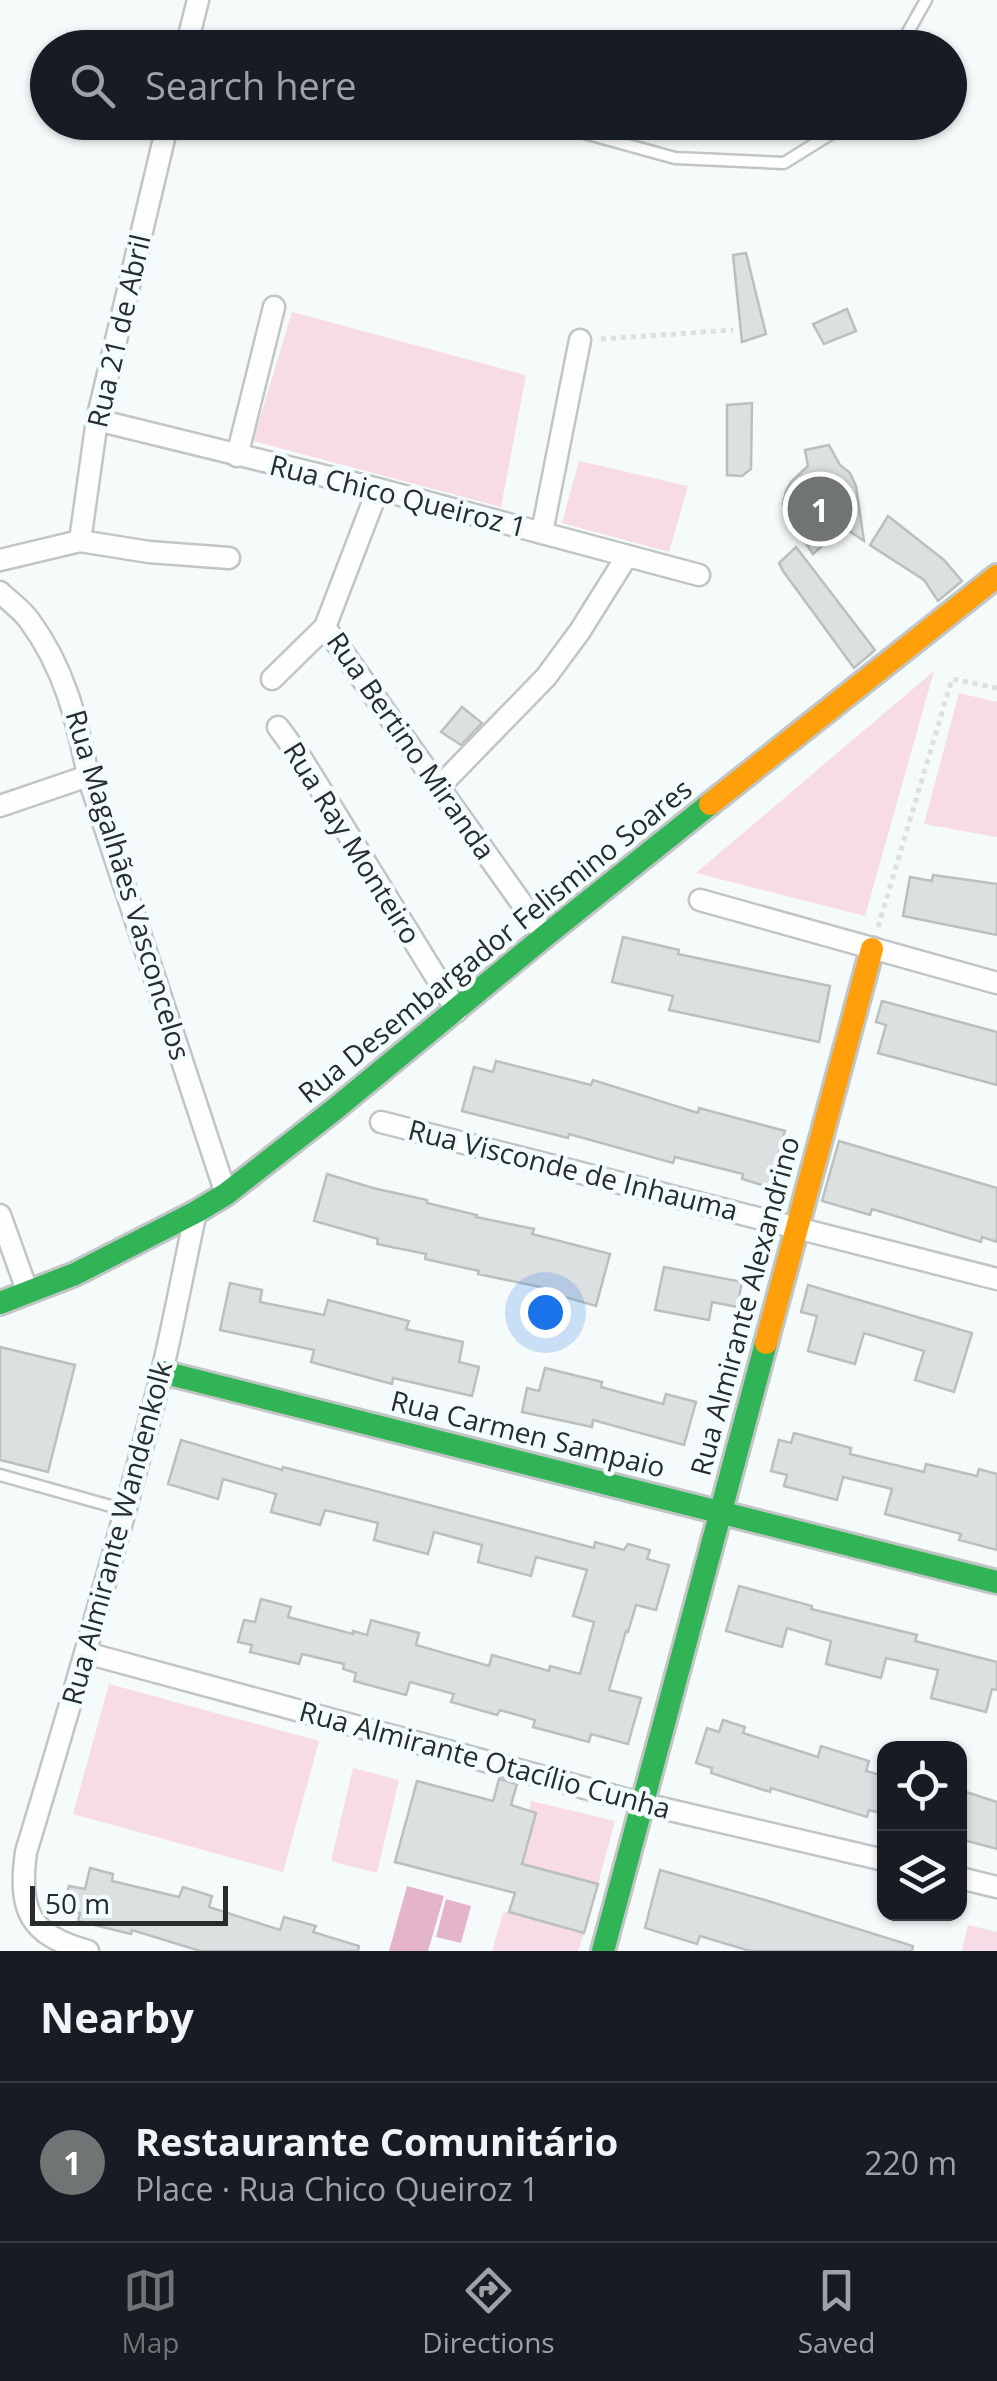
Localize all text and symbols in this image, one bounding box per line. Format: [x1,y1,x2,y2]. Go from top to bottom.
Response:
search box [30,30,967,140]
icon: search [65,58,120,113]
text: Search here [145,59,357,111]
street label: Rua 21 de Abril [77,230,159,431]
street label: Rua Chico Queiroz 1 [266,445,531,545]
pin: 1 [788,472,852,546]
street label: Rua Bertino Miranda [319,624,505,867]
street label: Rua Magalhães Vasconcelos [58,705,200,1064]
street label: Rua Ray Monteiro [275,734,430,951]
street label: Rua Desembargador Felismino Soares [290,769,699,1111]
street label: Rua Visconde de Inhauma [404,1110,742,1228]
street label: Rua Almirante Alexandrino [680,1132,808,1480]
your location [520,1287,571,1338]
street label: Rua Almirante Wandenkolk [52,1357,180,1709]
street label: Rua Carmen Sampaio [387,1381,669,1486]
street label: Rua Almirante Otacílio Cunha [295,1691,675,1827]
map controls [877,1741,967,1921]
button: locate [877,1741,967,1831]
button: layers [877,1831,967,1921]
scale bar [30,1881,228,1926]
text: 50 m [45,1884,110,1922]
text: Nearby [40,1988,194,2045]
text: Restaurante Comunitário [135,2115,618,2167]
text: 1 [63,2141,82,2184]
text: 220 m [864,2141,957,2184]
text: Place · Rua Chico Queiroz 1 [135,2167,539,2210]
tab: Map [121,2263,179,2361]
tab: Directions [422,2263,555,2361]
tab: Saved [798,2263,875,2361]

